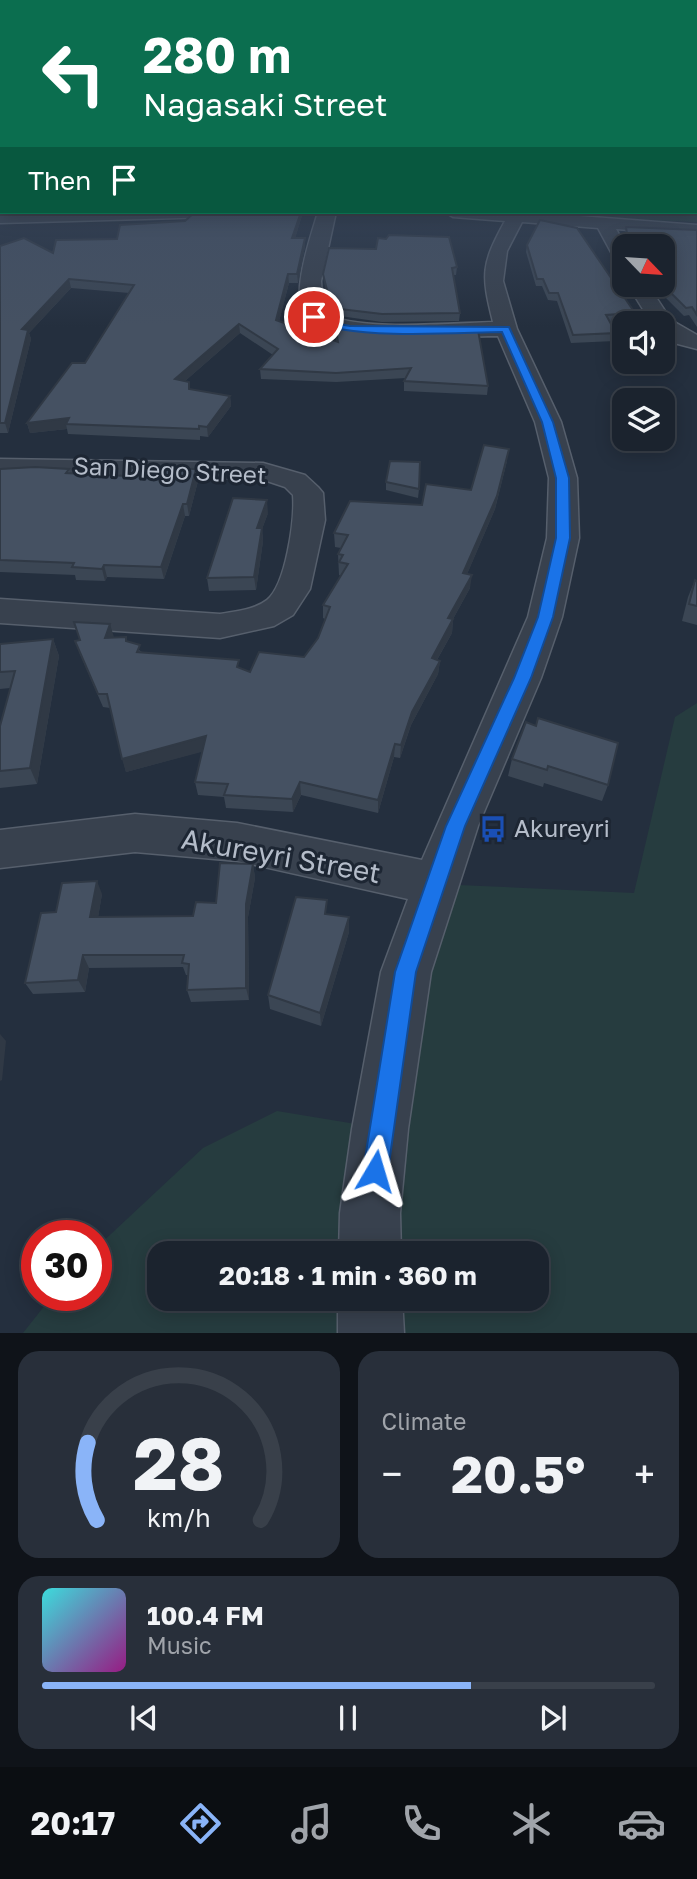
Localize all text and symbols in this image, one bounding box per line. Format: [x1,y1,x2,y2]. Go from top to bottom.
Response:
text: 280 m [143,25,291,84]
icon: left [28,28,119,119]
text: Nagasaki Street [143,85,388,123]
icon: arrive [105,161,143,199]
text: Then [28,165,91,196]
north arrow [612,234,676,298]
map controls [612,234,675,451]
pin [284,287,344,347]
icon: arrive [295,298,333,336]
button: sound [612,311,675,374]
button: layers [612,388,675,451]
street label: San Diego Street [73,450,267,489]
place label: Akureyri [514,813,610,842]
bus stop icon: Akureyri [478,814,508,844]
street label: Akureyri Street [179,822,383,889]
position arrow [338,1134,412,1208]
speed limit sign: 30 [21,1220,112,1311]
text: 20:18 · 1 min · 360 m [219,1260,477,1291]
text: Climate [382,1407,466,1435]
text: 28 [133,1420,224,1507]
text: 20.5° [451,1442,585,1504]
text: − [382,1451,402,1496]
text: + [634,1451,655,1496]
text: km/h [147,1502,211,1533]
text: 100.4 FM [147,1600,264,1631]
text: Music [147,1631,212,1659]
icon: previous [125,1699,163,1737]
icon: pause [329,1699,367,1737]
icon: next [534,1699,572,1737]
icon: directions [176,1799,225,1848]
icon: music [287,1799,336,1848]
icon: phone [397,1799,446,1848]
icon: climate [507,1799,556,1848]
icon: car [617,1799,666,1848]
text: 20:17 [31,1804,115,1842]

